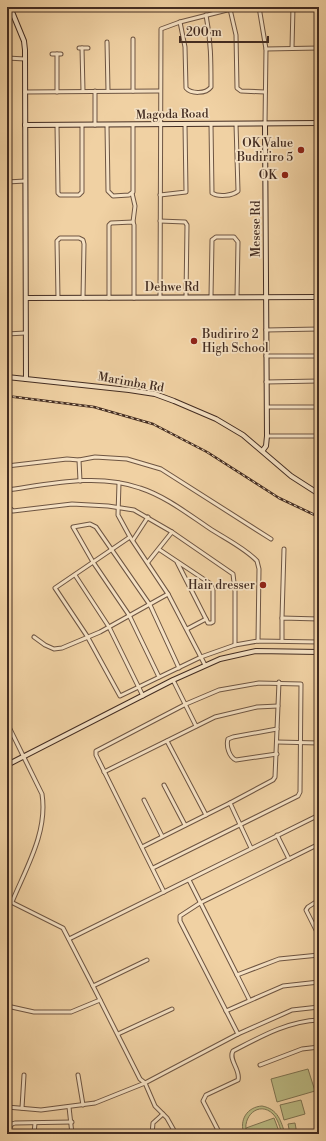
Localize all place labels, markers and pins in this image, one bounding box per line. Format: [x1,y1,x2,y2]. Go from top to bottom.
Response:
place label: OK Value Budiriro 5 [236,136,293,165]
marker: OK Value Budiriro 5 [296,145,306,155]
place label: OK [259,168,278,183]
marker: OK [280,170,290,180]
place label: Budiriro 2 High School [201,327,269,356]
marker: Budiriro 2 High School [189,336,199,346]
place label: Hair dresser [188,578,255,593]
marker: Hair dresser [258,580,268,590]

